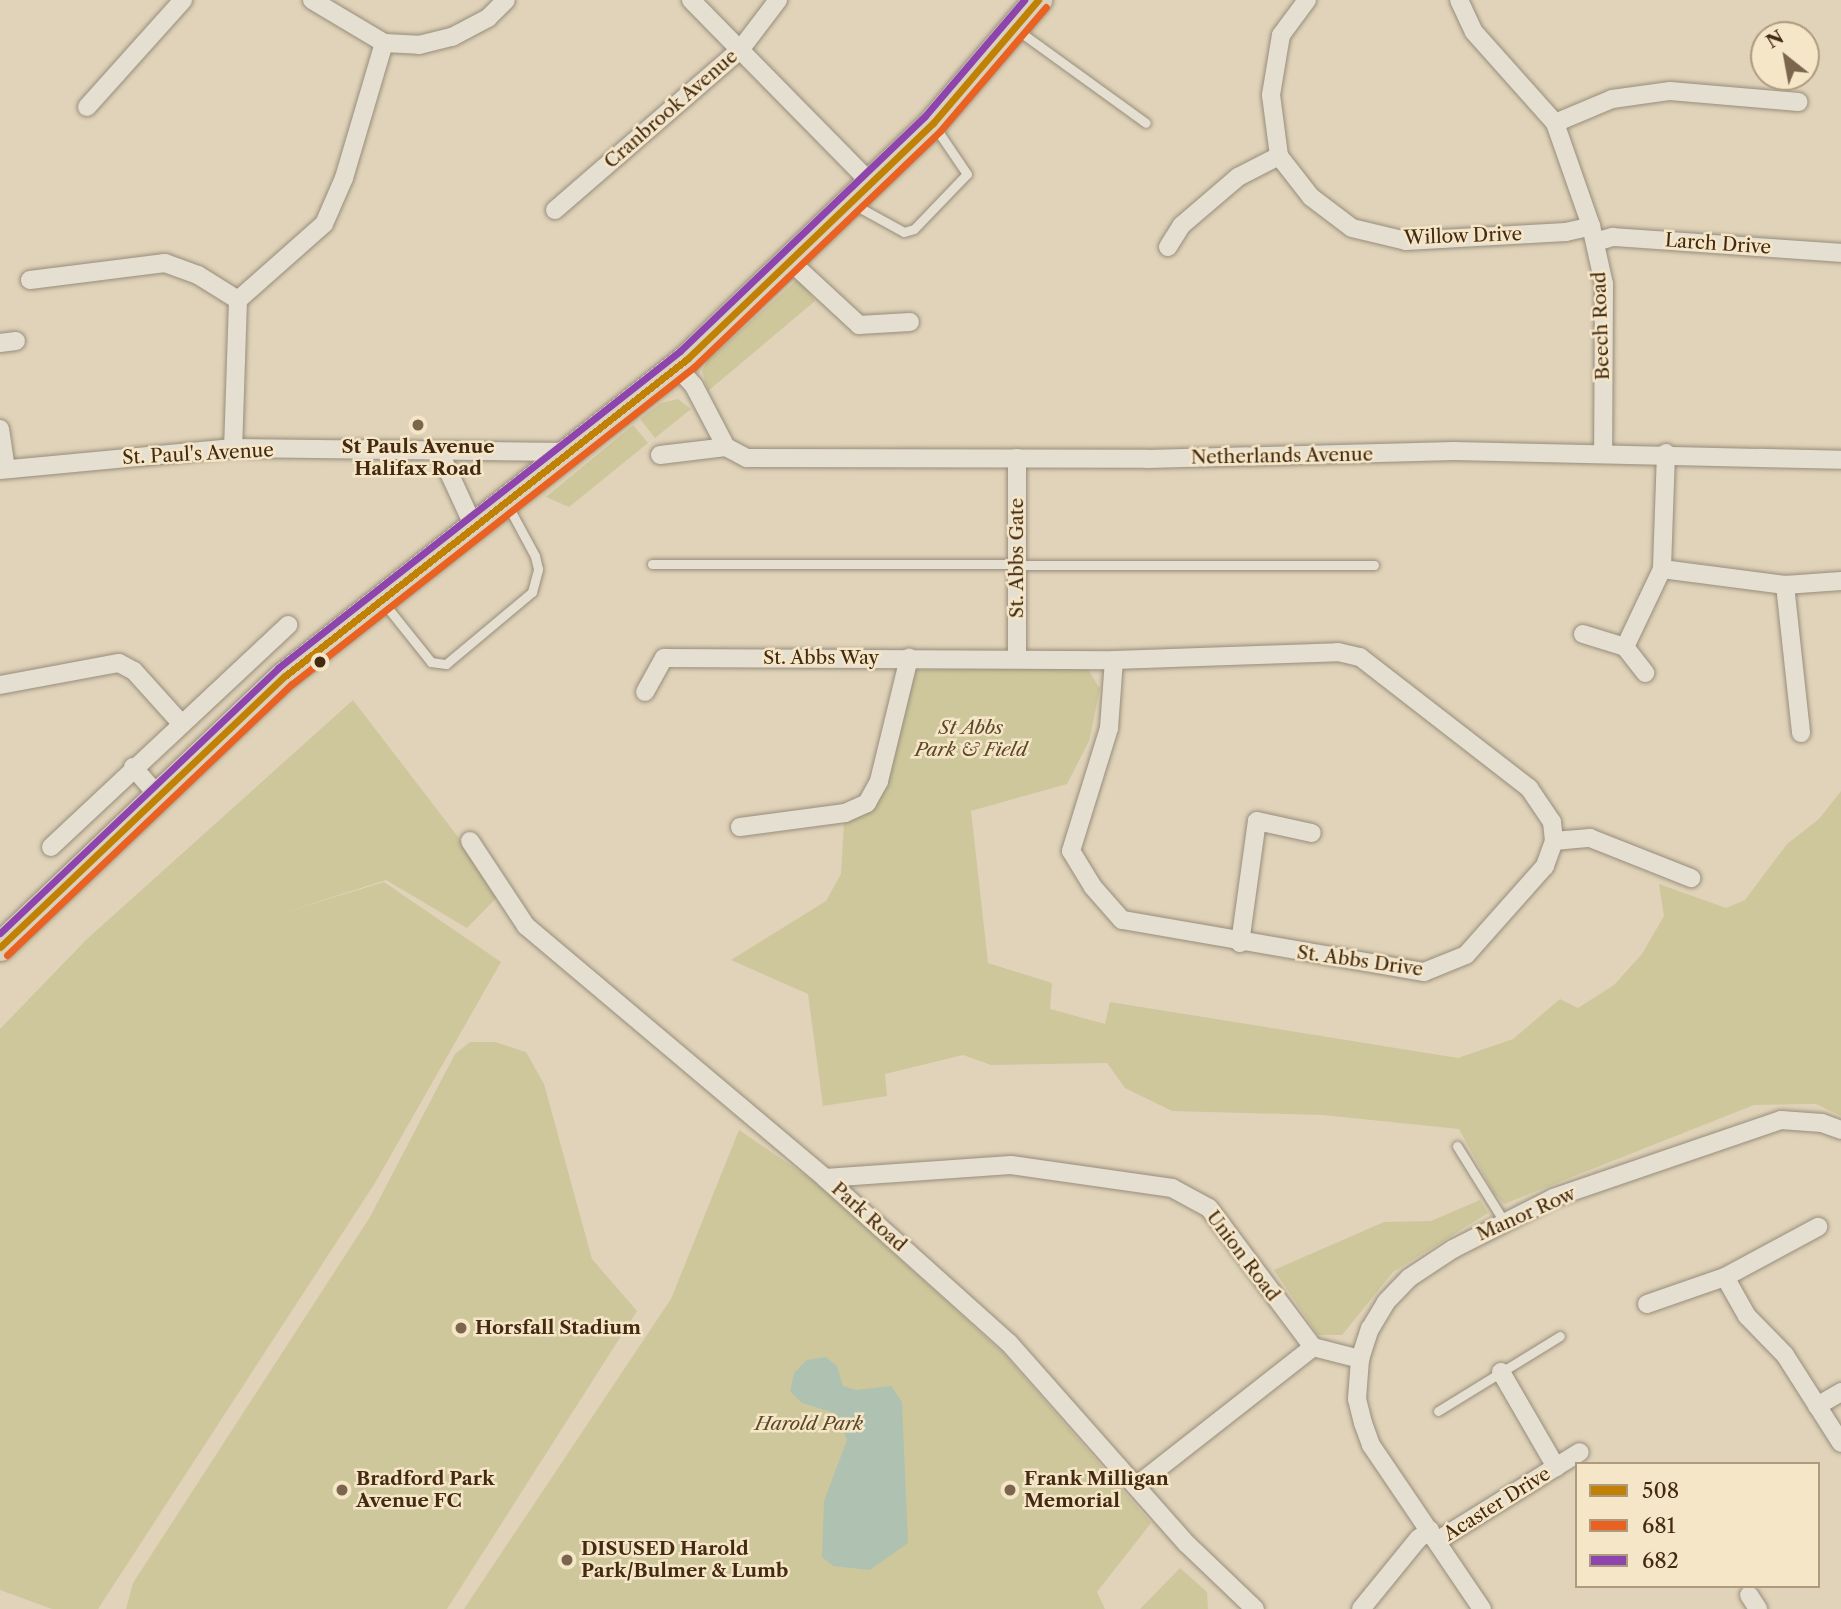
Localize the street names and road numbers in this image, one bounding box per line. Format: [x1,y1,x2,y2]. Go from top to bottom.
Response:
street label: Cranbrook Avenue [599,44,743,174]
street label: Willow Drive [1403,223,1523,249]
street label: Larch Drive [1664,229,1772,259]
street label: Beech Road [1588,271,1614,381]
street label: St. Paul's Avenue [121,439,275,469]
street label: Netherlands Avenue [1190,443,1374,469]
street label: St. Abbs Gate [1006,497,1028,619]
street label: St. Abbs Way [762,647,880,669]
street label: St. Abbs Drive [1295,941,1425,981]
street label: Park Road [827,1177,911,1257]
street label: Manor Row [1473,1182,1579,1246]
street label: Union Road [1202,1206,1284,1306]
street label: Acaster Drive [1439,1462,1555,1546]

